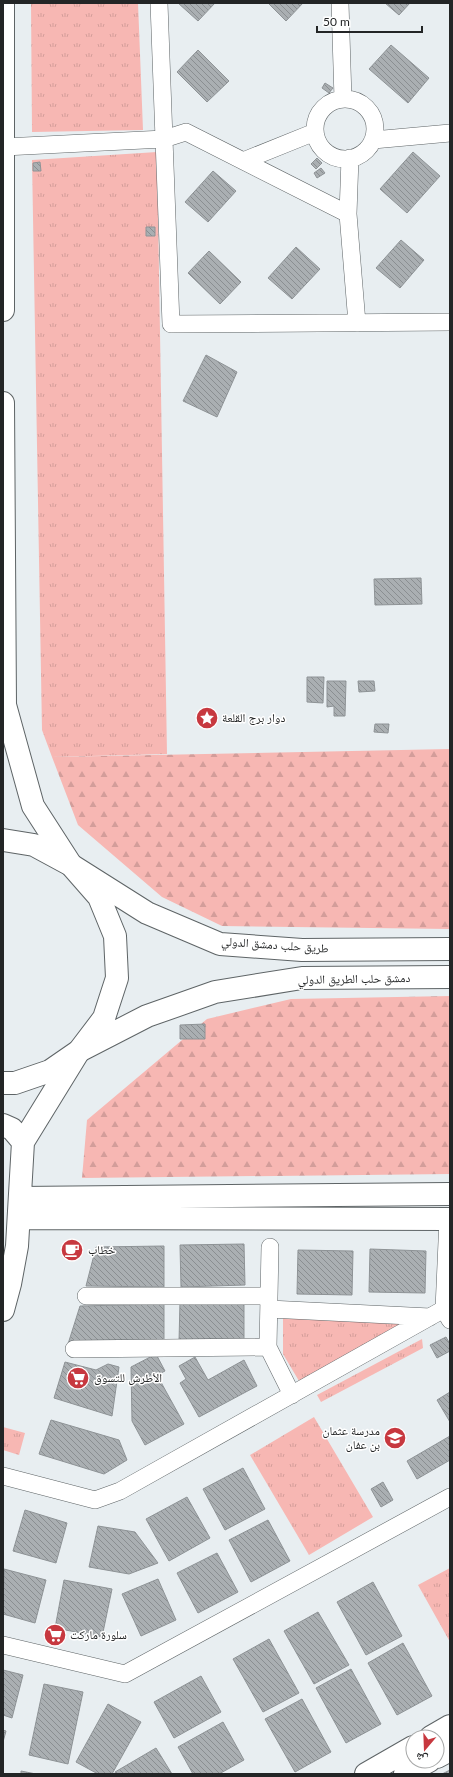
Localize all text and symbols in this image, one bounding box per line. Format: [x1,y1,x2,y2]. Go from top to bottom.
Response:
scale bar [317,8,422,34]
text: 50 m [323,14,350,29]
place icon: دوار برج القلعة [194,705,220,731]
place label: دوار برج القلعة [222,710,285,725]
street label: طريق حلب دمشق الدولي [221,933,329,959]
street label: دمشق حلب الطريق الدولي [297,970,411,990]
cafe icon: خطاب [59,1237,85,1263]
place label: خطاب [88,1242,116,1257]
supermarket icon: الأطرش للتسوق [65,1365,91,1391]
place label: الأطرش للتسوق [94,1370,162,1385]
place label: مدرسة عثمان بن عفان [322,1423,380,1452]
school or university icon: مدرسة عثمان بن عفان [382,1425,408,1451]
supermarket icon: سلورة ماركت [42,1622,68,1648]
place label: سلورة ماركت [70,1627,127,1642]
north arrow [405,1729,445,1769]
text: ش [414,1749,430,1767]

